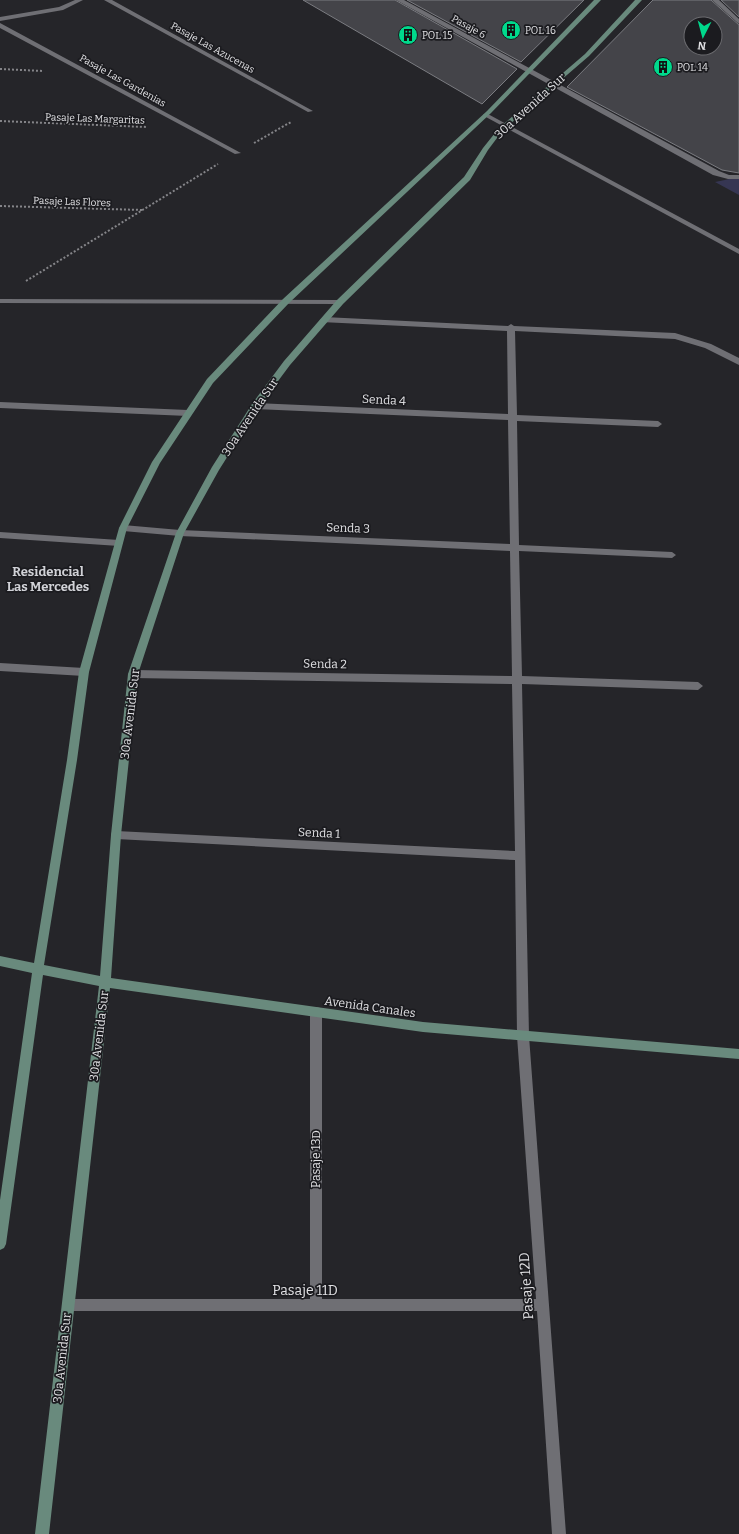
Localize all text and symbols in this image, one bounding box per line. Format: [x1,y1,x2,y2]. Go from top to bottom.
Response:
street label: Pasaje 6 [449,13,488,41]
north arrow [683,16,723,56]
building icon: POL 16 [500,19,522,41]
street label: Pasaje Las Azucenas [168,20,257,76]
building icon: POL 15 [397,24,419,46]
place label: POL 16 [525,25,556,37]
place label: POL 15 [422,30,452,42]
text: N [697,38,707,52]
street label: Pasaje Las Gardenias [77,52,168,110]
building icon: POL 14 [652,56,674,78]
place label: POL 14 [677,62,708,74]
street label: 30a Avenida Sur [492,70,569,142]
street label: Pasaje Las Margaritas [45,111,145,127]
street label: Pasaje Las Flores [33,195,111,209]
street label: 30a Avenida Sur [219,375,282,459]
street label: Senda 4 [362,392,406,408]
street label: Senda 3 [326,520,370,536]
district label: Residencial Las Mercedes [7,564,89,594]
street label: Senda 2 [303,657,347,671]
street label: 30a Avenida Sur [118,667,143,760]
street label: Senda 1 [298,825,340,841]
street label: 30a Avenida Sur [87,989,112,1082]
street label: Avenida Canales [324,994,417,1020]
street label: Pasaje 13D [309,1130,323,1188]
street label: Pasaje 12D [516,1252,537,1320]
street label: Pasaje 11D [272,1282,338,1299]
street label: 30a Avenida Sur [50,1311,74,1404]

